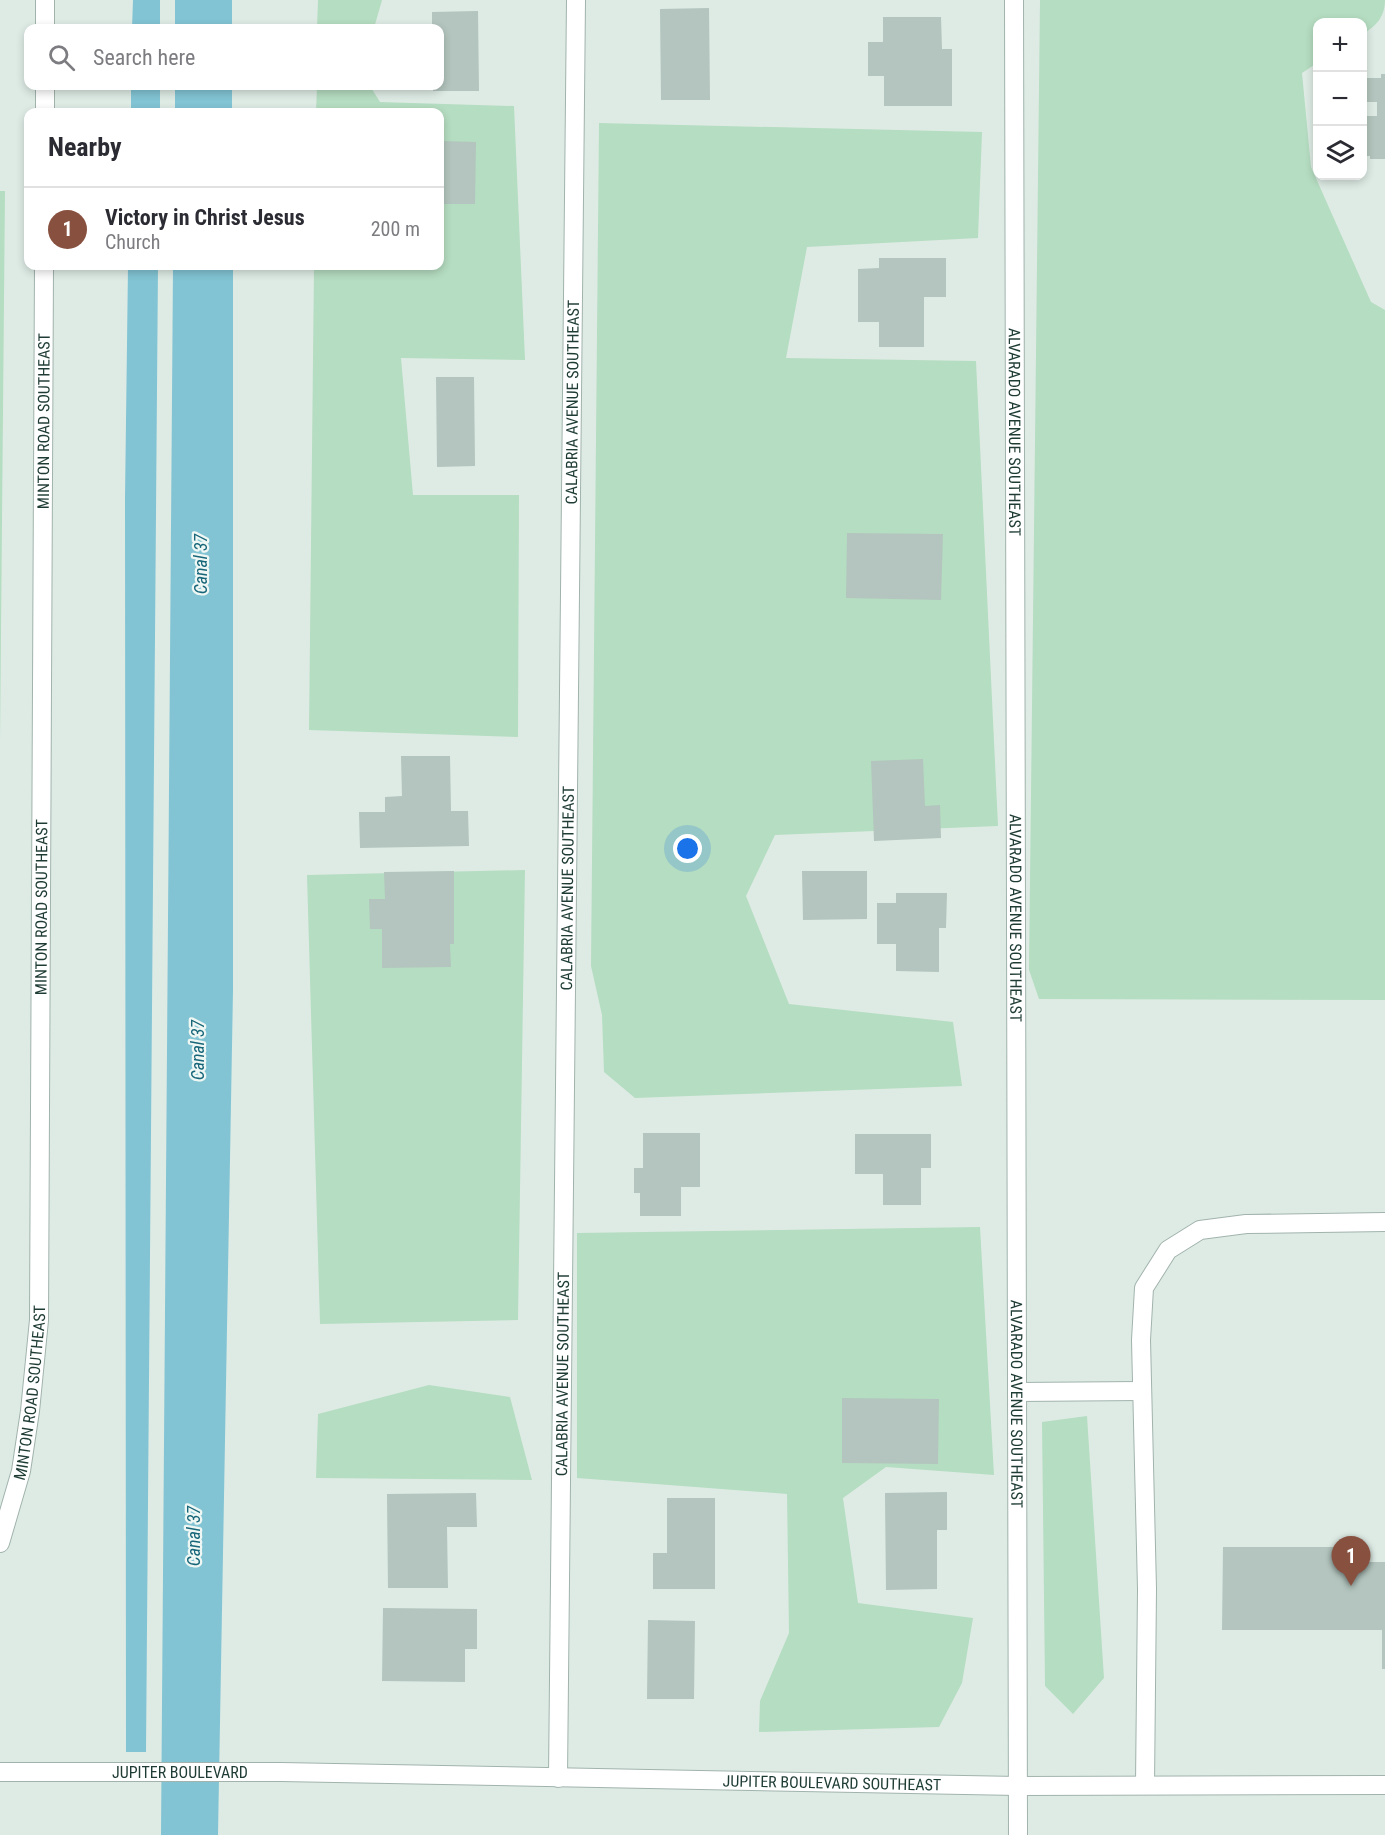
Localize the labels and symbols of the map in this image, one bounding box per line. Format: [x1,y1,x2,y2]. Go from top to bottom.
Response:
street label: CALABRIA AVENUE SOUTHEAST [562,300,583,504]
street label: ALVARADO AVENUE SOUTHEAST [1005,328,1024,536]
street label: MINTON ROAD SOUTHEAST [34,333,54,509]
water label: Canal 37 [190,532,211,594]
street label: CALABRIA AVENUE SOUTHEAST [557,786,578,990]
street label: ALVARADO AVENUE SOUTHEAST [1006,814,1025,1022]
street label: MINTON ROAD SOUTHEAST [32,819,51,995]
your location [673,834,702,863]
water label: Canal 37 [187,1018,208,1080]
street label: CALABRIA AVENUE SOUTHEAST [552,1272,573,1476]
street label: ALVARADO AVENUE SOUTHEAST [1007,1300,1026,1508]
street label: MINTON ROAD SOUTHEAST [10,1305,49,1482]
water label: Canal 37 [183,1504,204,1566]
pin: 1 [1332,1536,1370,1586]
street label: JUPITER BOULEVARD [112,1763,248,1782]
street label: JUPITER BOULEVARD SOUTHEAST [722,1771,941,1795]

